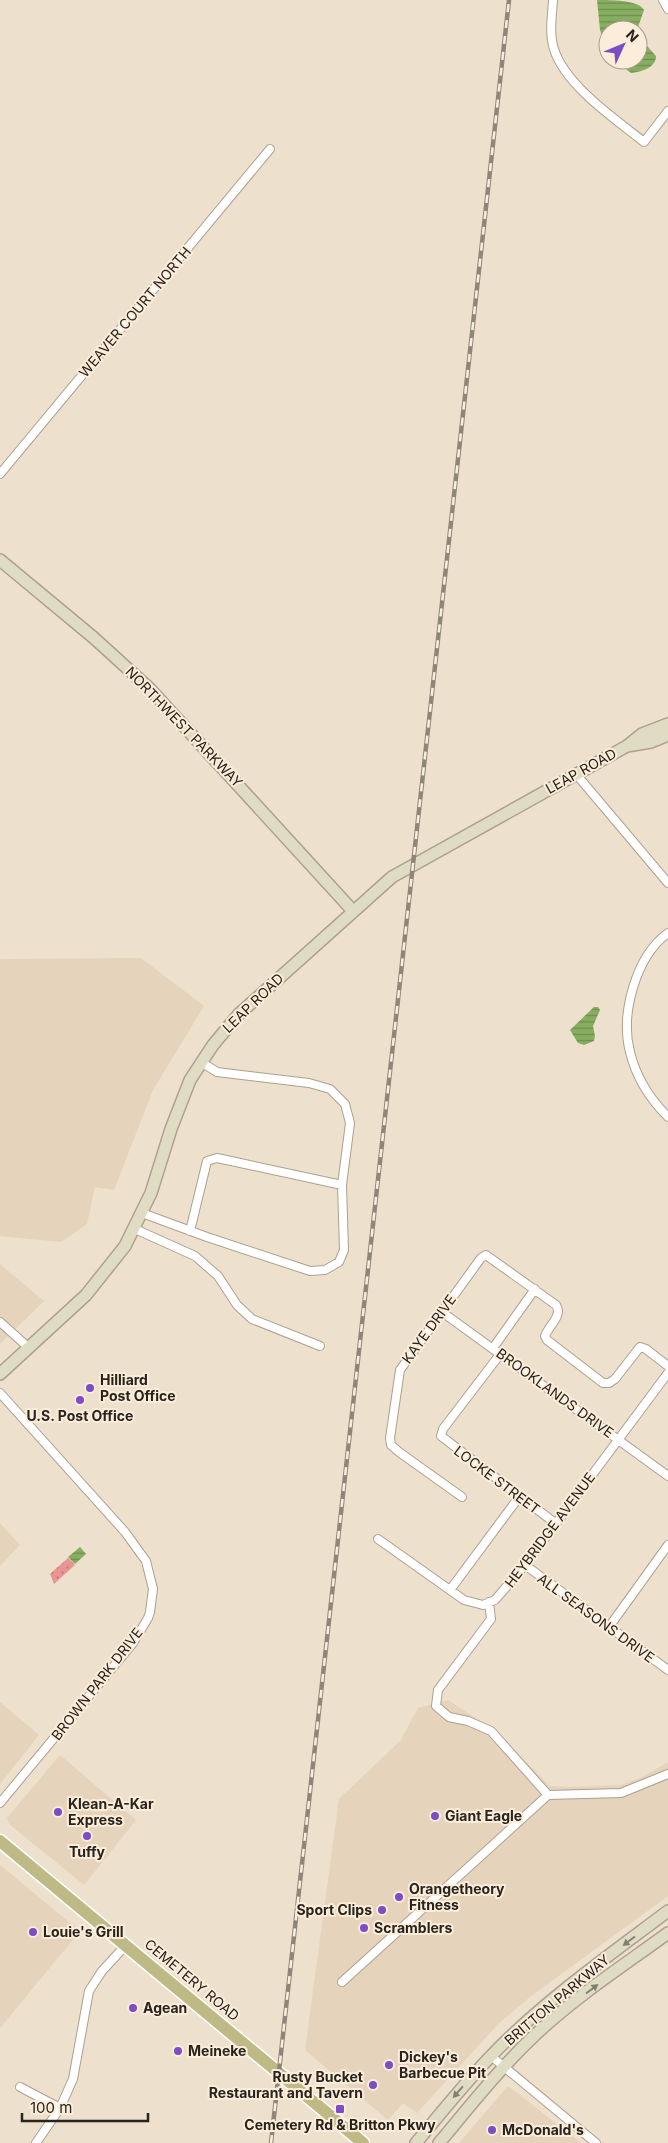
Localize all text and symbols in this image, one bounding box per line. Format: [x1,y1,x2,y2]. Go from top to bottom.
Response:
north arrow [598,20,648,70]
text: N [623,26,643,45]
street label: WEAVER COURT NORTH [75,243,194,380]
street label: NORTHWEST PARKWAY [122,663,247,791]
street label: LEAP ROAD [543,744,619,797]
street label: LEAP ROAD [219,969,287,1036]
street label: KAYE DRIVE [398,1291,459,1366]
street label: BROOKLANDS DRIVE [493,1344,617,1441]
place label: Hilliard Post Office [100,1371,176,1404]
marker: Hilliard Post Office [84,1382,96,1394]
marker: U.S. Post Office [74,1394,86,1406]
place label: U.S. Post Office [27,1407,133,1424]
street label: LOCKE STREET [451,1442,544,1517]
street label: HEYBRIDGE AVENUE [501,1469,598,1590]
street label: ALL SEASONS DRIVE [534,1569,658,1666]
street label: BROWN PARK DRIVE [47,1624,146,1743]
place label: Klean-A-Kar Express [68,1795,154,1828]
marker: Klean-A-Kar Express [52,1806,64,1818]
place label: Giant Eagle [445,1807,522,1824]
marker: Giant Eagle [429,1810,441,1822]
marker: Tuffy [81,1830,93,1842]
place label: Tuffy [69,1843,106,1860]
place label: Orangetheory Fitness [409,1880,505,1913]
marker: Orangetheory Fitness [393,1891,405,1903]
place label: Sport Clips [296,1901,372,1918]
marker: Sport Clips [376,1904,388,1916]
place label: Scramblers [374,1919,452,1936]
marker: Scramblers [358,1922,370,1934]
place label: Louie's Grill [43,1923,124,1940]
marker: Louie's Grill [27,1926,39,1938]
street label: CEMETERY ROAD [142,1935,243,2024]
one-way arrow [623,1935,636,1946]
street label: BRITTON PARKWAY [501,1950,613,2049]
one-way arrow [585,1984,599,1994]
place label: Agean [143,1999,187,2016]
marker: Agean [127,2002,139,2014]
place label: Meineke [188,2042,246,2059]
marker: Meineke [172,2045,184,2057]
place label: Dickey's Barbecue Pit [399,2048,486,2081]
marker: Dickey's Barbecue Pit [383,2059,395,2071]
place label: Rusty Bucket Restaurant and Tavern [209,2068,363,2101]
marker: Rusty Bucket Restaurant and Tavern [367,2079,379,2091]
one-way arrow [452,2086,464,2098]
scale bar [22,2090,149,2122]
text: 100 m [30,2098,72,2117]
marker: Cemetery Rd & Britton Pkwy [334,2103,346,2115]
place label: Cemetery Rd & Britton Pkwy [244,2116,436,2133]
place label: McDonald's [502,2121,584,2138]
marker: McDonald's [486,2124,498,2136]

